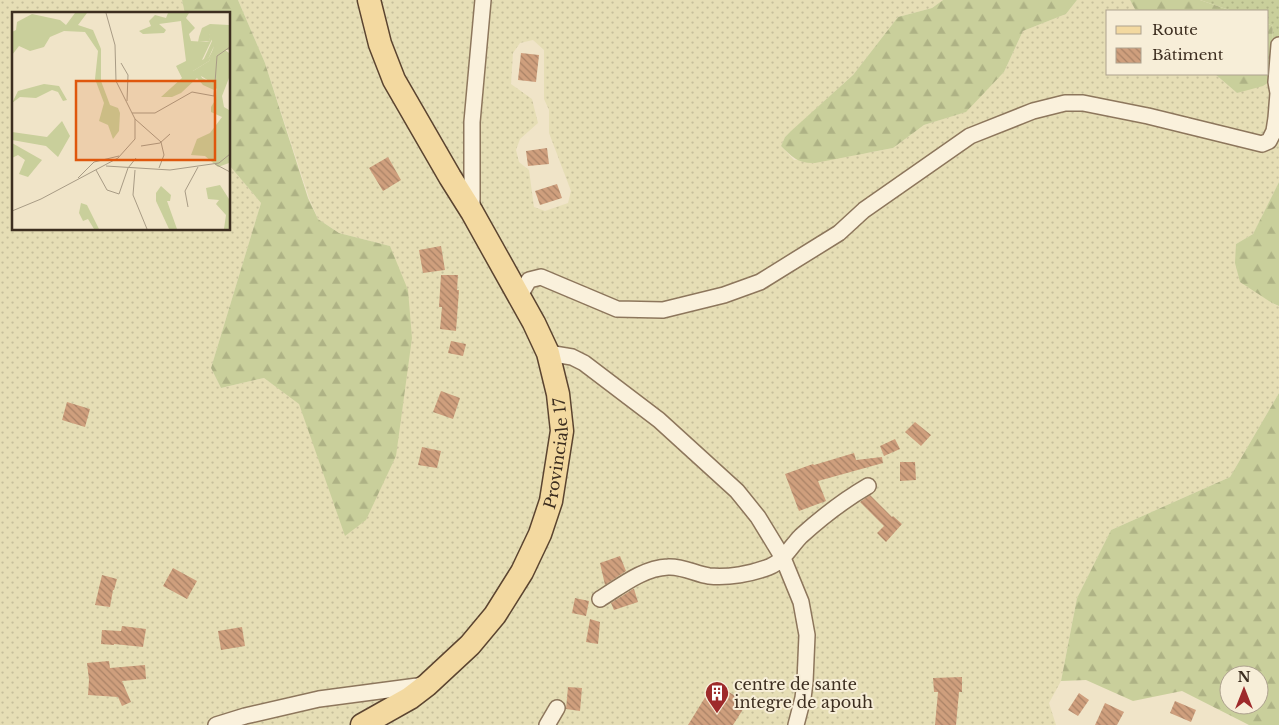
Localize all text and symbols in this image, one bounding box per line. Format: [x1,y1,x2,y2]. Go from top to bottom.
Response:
legend [1106,10,1269,75]
inset map [12,12,230,230]
text: Route [1152,20,1198,39]
text: Bâtiment [1152,45,1224,64]
street label: Provinciale 17 [539,396,572,512]
north arrow [1219,665,1269,715]
text: N [1237,668,1251,686]
place label: centre de sante integre de apouh [734,674,873,712]
building icon: centre de sante integre de apouh [704,680,730,714]

